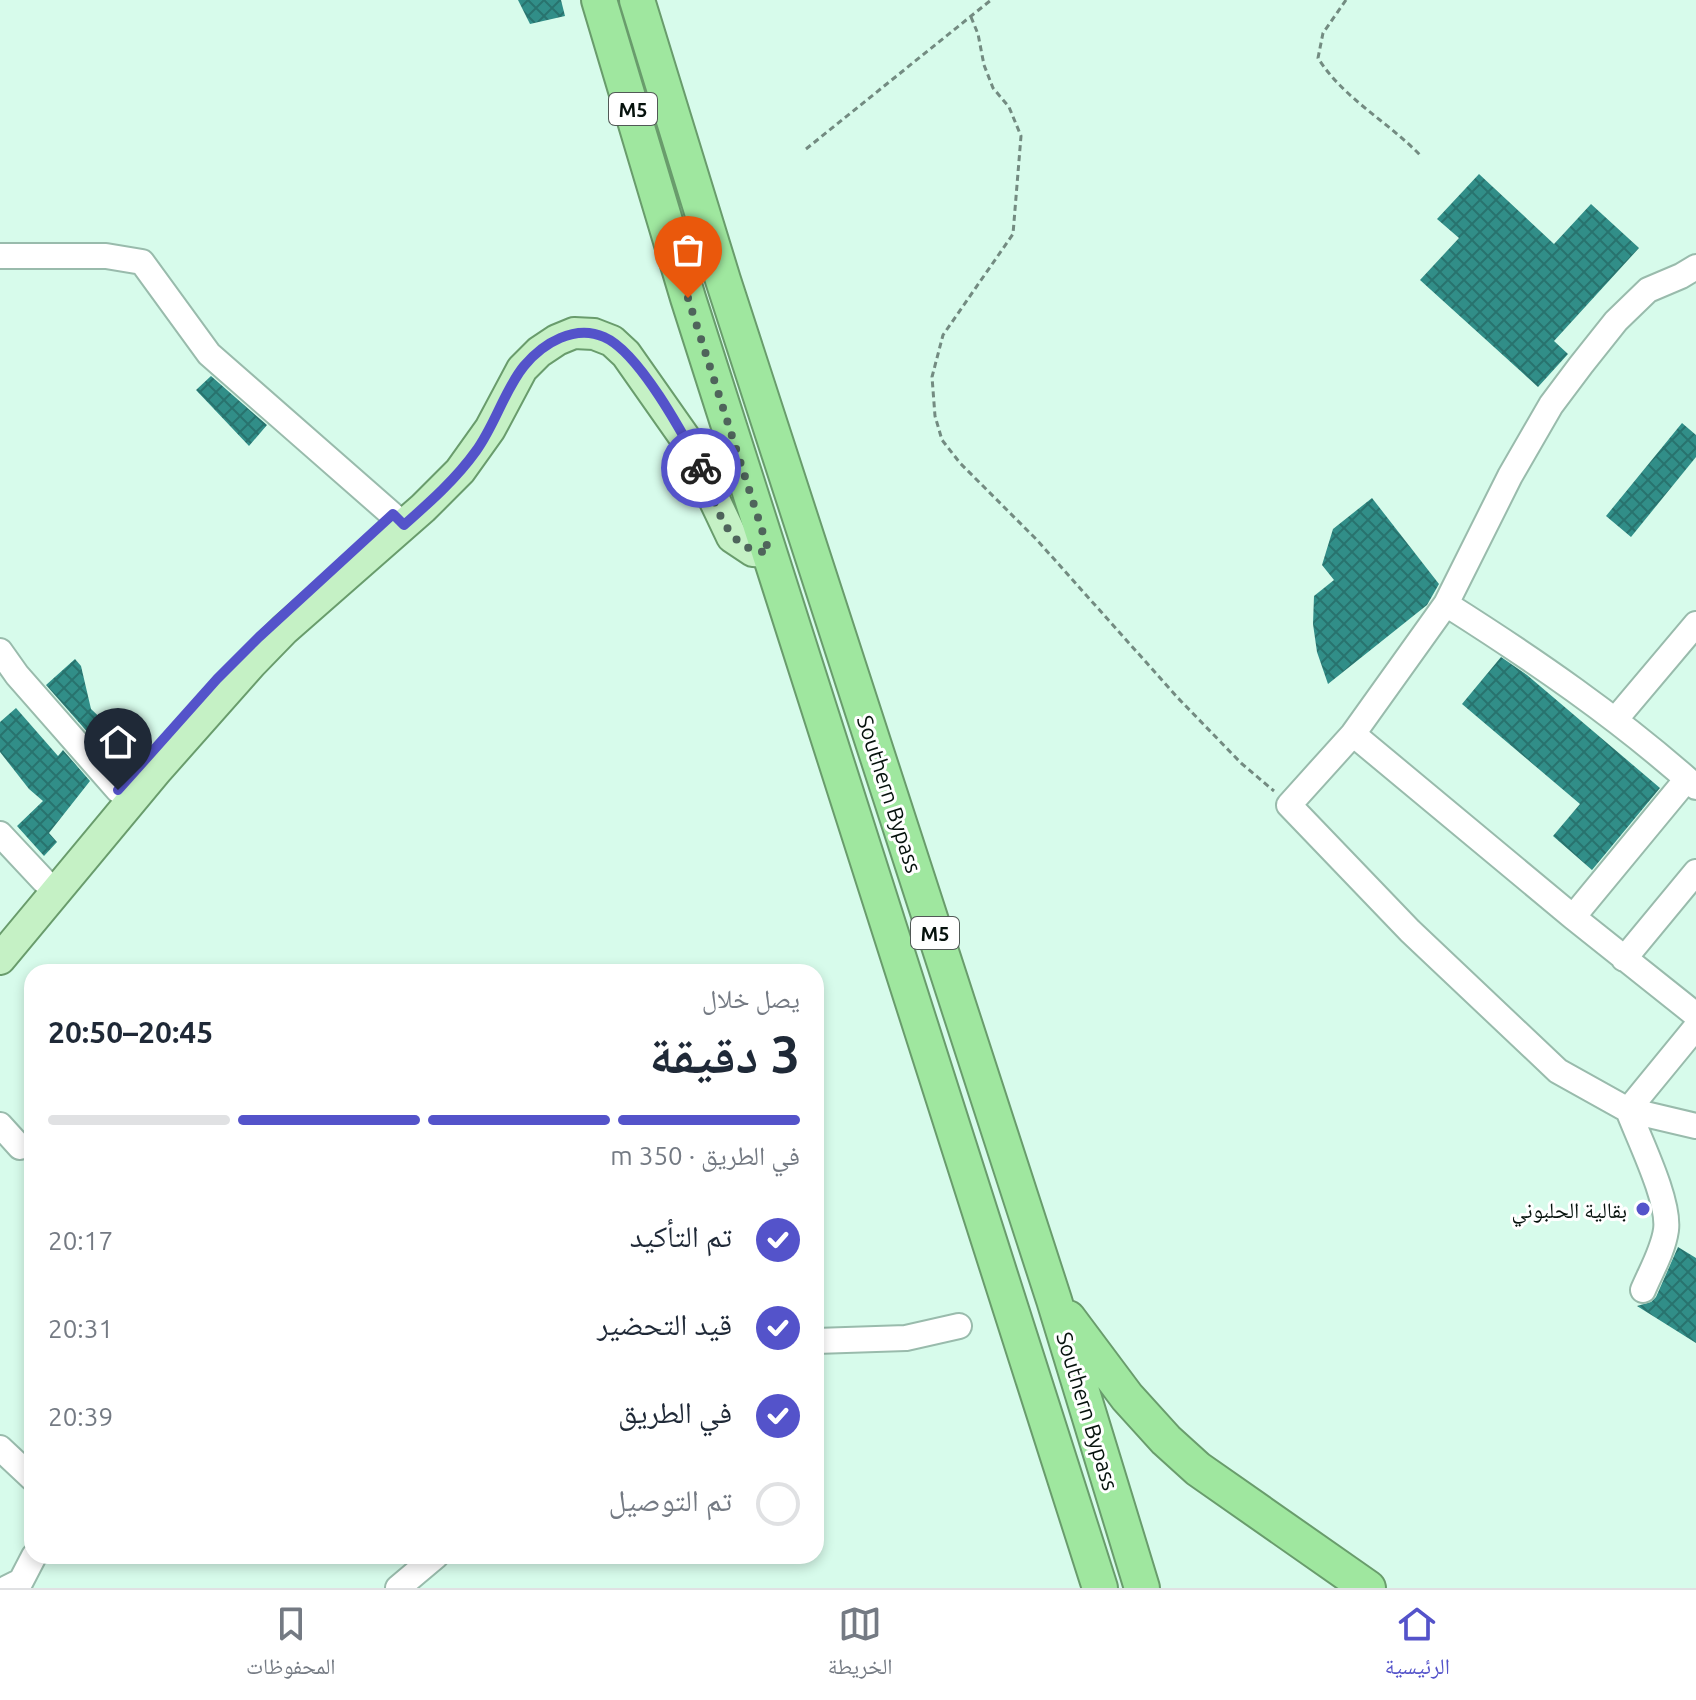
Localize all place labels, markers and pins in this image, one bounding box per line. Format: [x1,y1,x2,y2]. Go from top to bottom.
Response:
pin [654,216,722,298]
pin [84,708,152,790]
place label: بقالية الحلبوني [1511,1197,1627,1227]
marker: بقالية الحلبوني [1634,1200,1652,1218]

